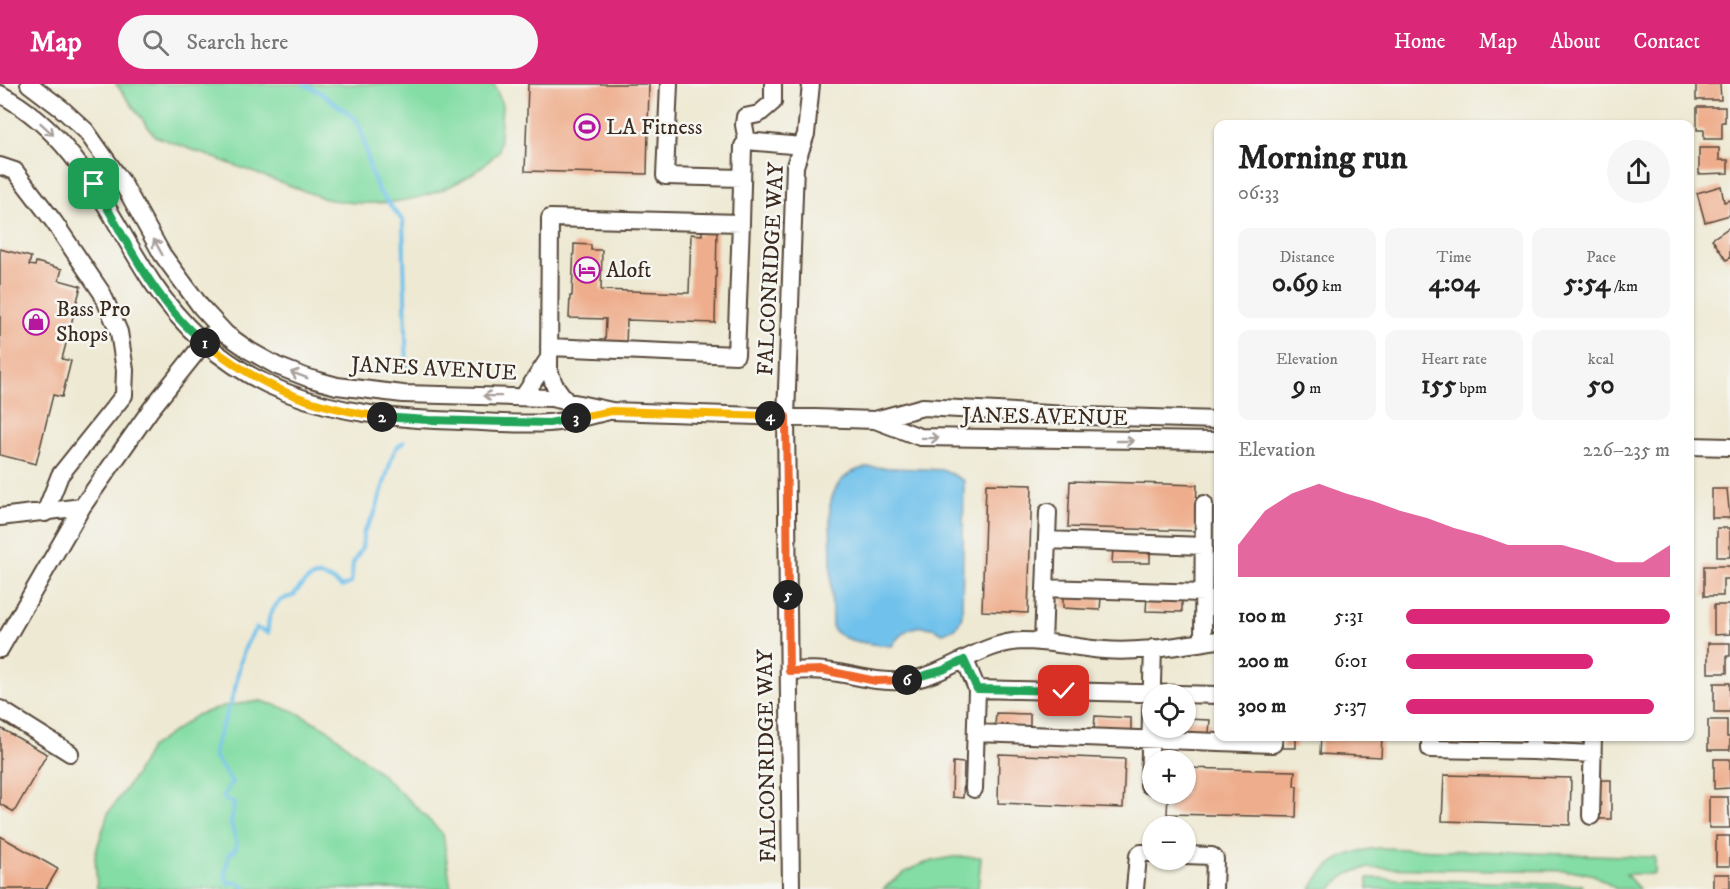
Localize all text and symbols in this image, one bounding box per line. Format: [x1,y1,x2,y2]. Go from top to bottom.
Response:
search box [118,15,538,69]
text: Map [30,25,82,60]
icon: search [139,26,172,59]
text: Search here [187,29,288,56]
text: Home [1394,29,1446,55]
text: Map [1479,29,1517,55]
text: About [1550,29,1601,55]
text: Contact [1634,29,1700,55]
sports icon: LA Fitness [572,112,602,142]
place label: LA Fitness [606,114,702,141]
one-way arrow [39,122,54,136]
text: Morning run [1238,138,1407,179]
button: share [1607,140,1670,203]
pin [68,158,119,209]
street label: FALCONRIDGE WAY [752,161,790,376]
icon: arrive [77,167,110,200]
text: 06:33 [1238,181,1279,206]
one-way arrow [152,239,164,256]
text: Distance [1279,247,1335,267]
text: Time [1437,247,1471,267]
text: Pace [1586,247,1616,267]
hotel icon: Aloft [572,255,602,285]
place label: Aloft [606,257,651,284]
text: 0.69 [1272,267,1319,300]
text: 4:04 [1429,267,1479,300]
text: 5:54 [1564,267,1610,300]
text: km [1319,276,1342,296]
text: /km [1610,276,1638,296]
place label: Bass Pro Shops [56,296,130,348]
shop icon: Bass Pro Shops [21,307,51,337]
pin: 1 [190,328,220,358]
text: 1 [202,333,208,353]
text: Elevation [1276,349,1338,369]
text: Heart rate [1421,349,1487,369]
text: kcal [1588,349,1614,369]
street label: JANES AVENUE [348,351,518,387]
one-way arrow [291,368,309,379]
text: 9 [1293,369,1306,402]
text: 155 [1421,369,1456,402]
text: 50 [1588,369,1614,402]
text: m [1306,378,1321,398]
text: bpm [1456,378,1487,398]
one-way arrow [483,391,503,402]
pin: 4 [755,401,785,431]
pin: 2 [367,402,397,432]
street label: JANES AVENUE [960,402,1128,432]
pin: 3 [561,403,591,433]
text: 4 [765,406,775,426]
text: 2 [378,407,386,427]
text: 3 [573,408,579,428]
one-way arrow [919,432,939,443]
one-way arrow [1114,435,1134,446]
text: Elevation [1238,438,1315,463]
text: 226–235 m [1583,438,1670,463]
pin: 5 [773,580,803,610]
text: 5 [784,585,792,605]
text: 100 m [1238,604,1286,629]
text: 5:31 [1334,604,1364,629]
street label: FALCONRIDGE WAY [752,648,782,863]
text: 200 m [1238,649,1289,674]
text: 6:01 [1334,649,1368,674]
pin: 6 [892,665,922,695]
pin [1038,665,1089,716]
text: 6 [903,670,911,690]
icon: check [1047,674,1080,707]
map controls [1142,684,1196,870]
button: locate [1142,684,1196,738]
text: 300 m [1238,694,1286,719]
text: 5:37 [1334,694,1367,719]
button: + [1142,750,1196,804]
button: − [1142,816,1196,870]

